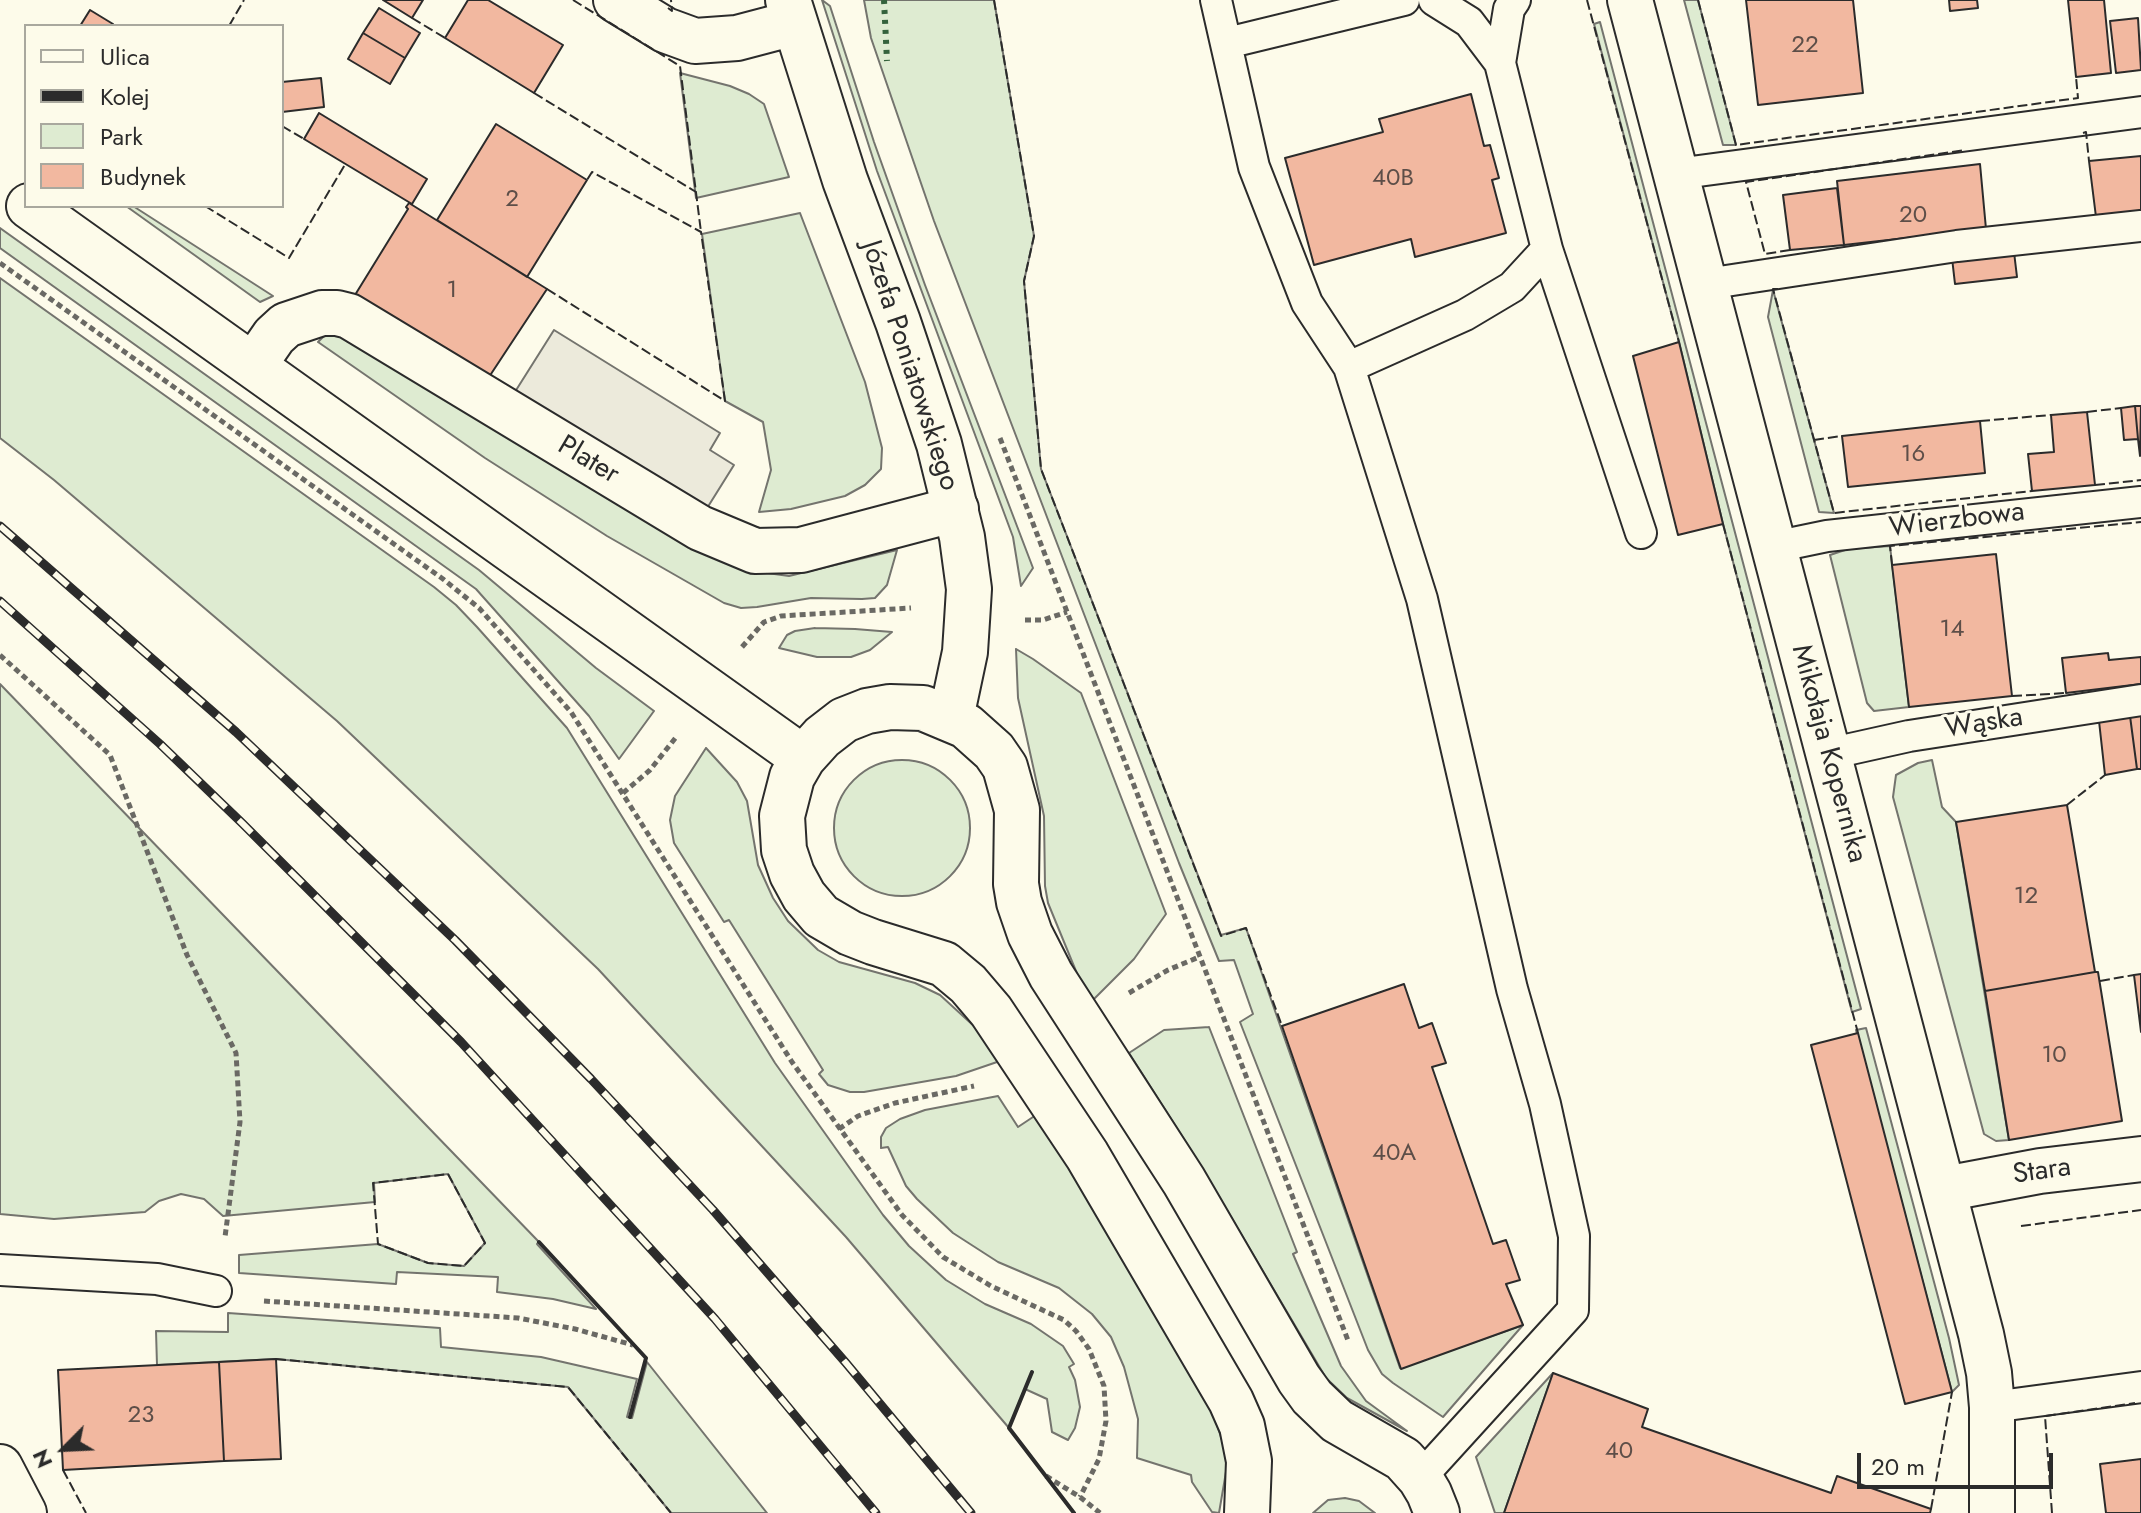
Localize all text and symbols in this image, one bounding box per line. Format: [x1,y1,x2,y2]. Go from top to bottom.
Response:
legend [24,24,284,208]
house number: 22 [1791,32,1819,60]
text: Ulica [100,39,150,74]
text: Kolej [100,79,150,114]
text: Park [100,119,143,154]
text: Budynek [100,159,186,194]
house number: 40B [1372,165,1414,193]
house number: 2 [505,186,519,214]
house number: 20 [1899,202,1927,230]
street label: Józefa Poniatowskiego [853,237,965,495]
house number: 1 [447,277,457,305]
street label: Plater [551,430,625,492]
house number: 16 [1901,441,1925,469]
street label: Wierzbowa [1887,496,2027,546]
house number: 14 [1940,616,1964,644]
street label: Mikołaja Kopernika [1783,641,1873,867]
street label: Wąska [1943,701,2025,747]
house number: 12 [2014,883,2038,911]
house number: 10 [2041,1042,2067,1070]
house number: 40A [1372,1140,1416,1168]
street label: Stara [2011,1151,2073,1193]
house number: 23 [128,1402,154,1430]
north arrow [24,1409,104,1489]
scale bar [1861,1437,2057,1487]
house number: 40 [1605,1438,1633,1466]
text: N [24,1444,60,1473]
text: 20 m [1871,1449,1925,1484]

